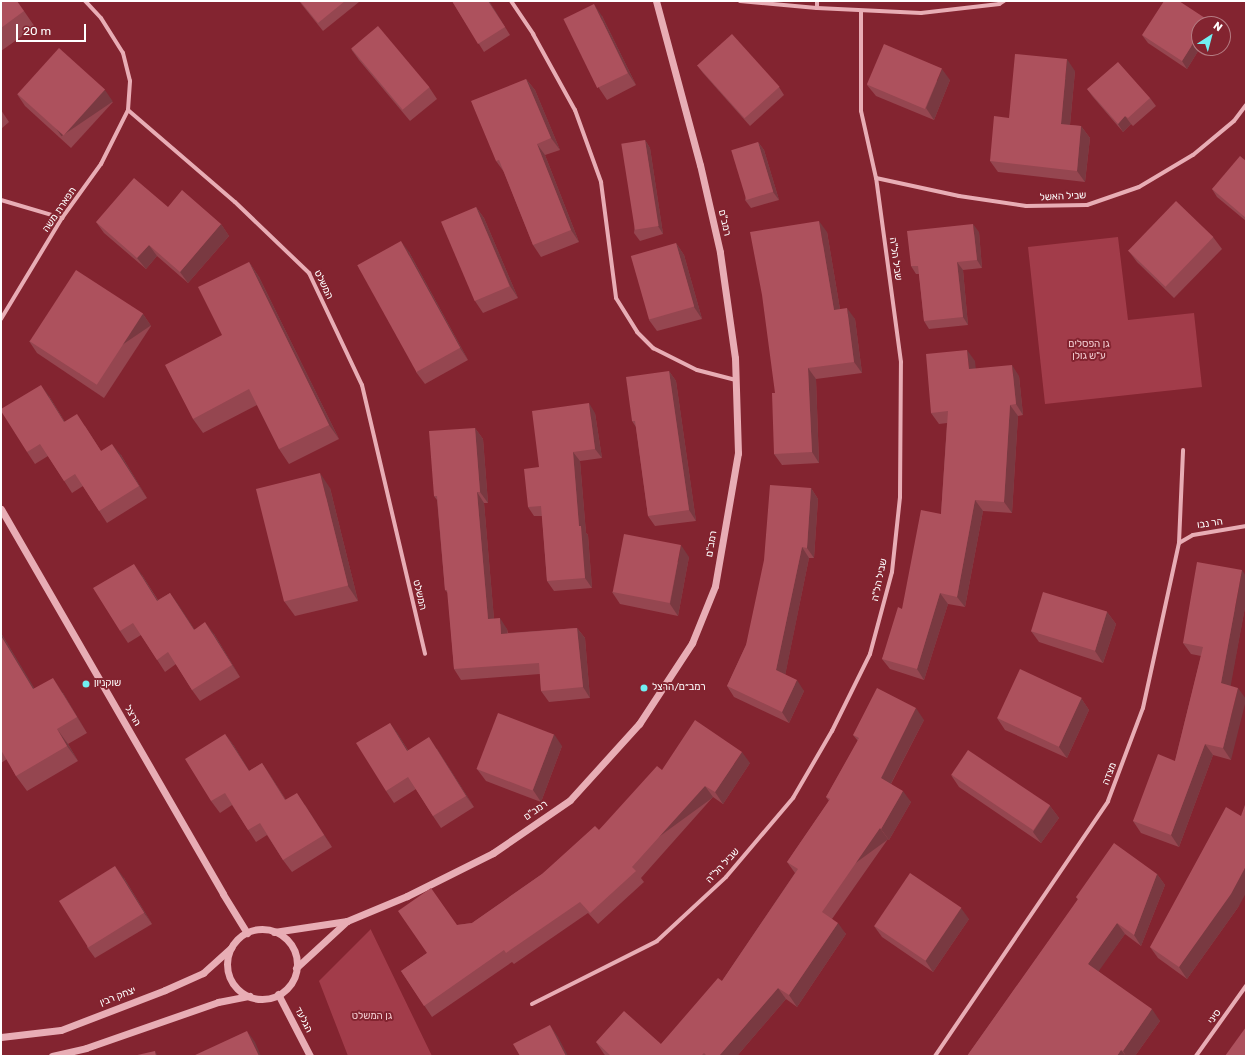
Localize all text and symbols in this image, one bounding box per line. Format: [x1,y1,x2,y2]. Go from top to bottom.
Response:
scale bar [18,16,88,42]
north arrow [1191,16,1231,56]
text: N [1211,19,1225,34]
text: 20 m [23,24,51,38]
street label: תפארת משה [41,185,79,235]
street label: שביל האשל [1039,190,1087,204]
street label: רמב"ם [715,209,733,237]
street label: שביל הל"ה [886,237,904,281]
street label: המשלט [311,268,335,302]
park label: גן הפסלים ע"ש גולן [1068,338,1110,362]
street label: הר נבו [1196,516,1224,532]
street label: רמב"ם [704,530,720,558]
street label: שביל הל"ה [870,557,890,603]
street label: המשלט [410,579,428,611]
place label: שוקניון [94,678,121,690]
marker: שוקניון [81,679,91,689]
place label: רמב״ם/הרצל [652,682,706,694]
marker: רמב״ם/הרצל [639,683,649,693]
street label: הרצל [121,703,143,729]
street label: מצדה [1100,761,1120,787]
street label: רמב"ם [522,798,550,824]
street label: שביל הל"ה [704,846,742,886]
street label: יצחק רבין [98,985,138,1009]
street label: הגלעד [291,1005,315,1035]
street label: סיני [1206,1007,1224,1027]
park label: גן המשלט [352,1011,392,1023]

